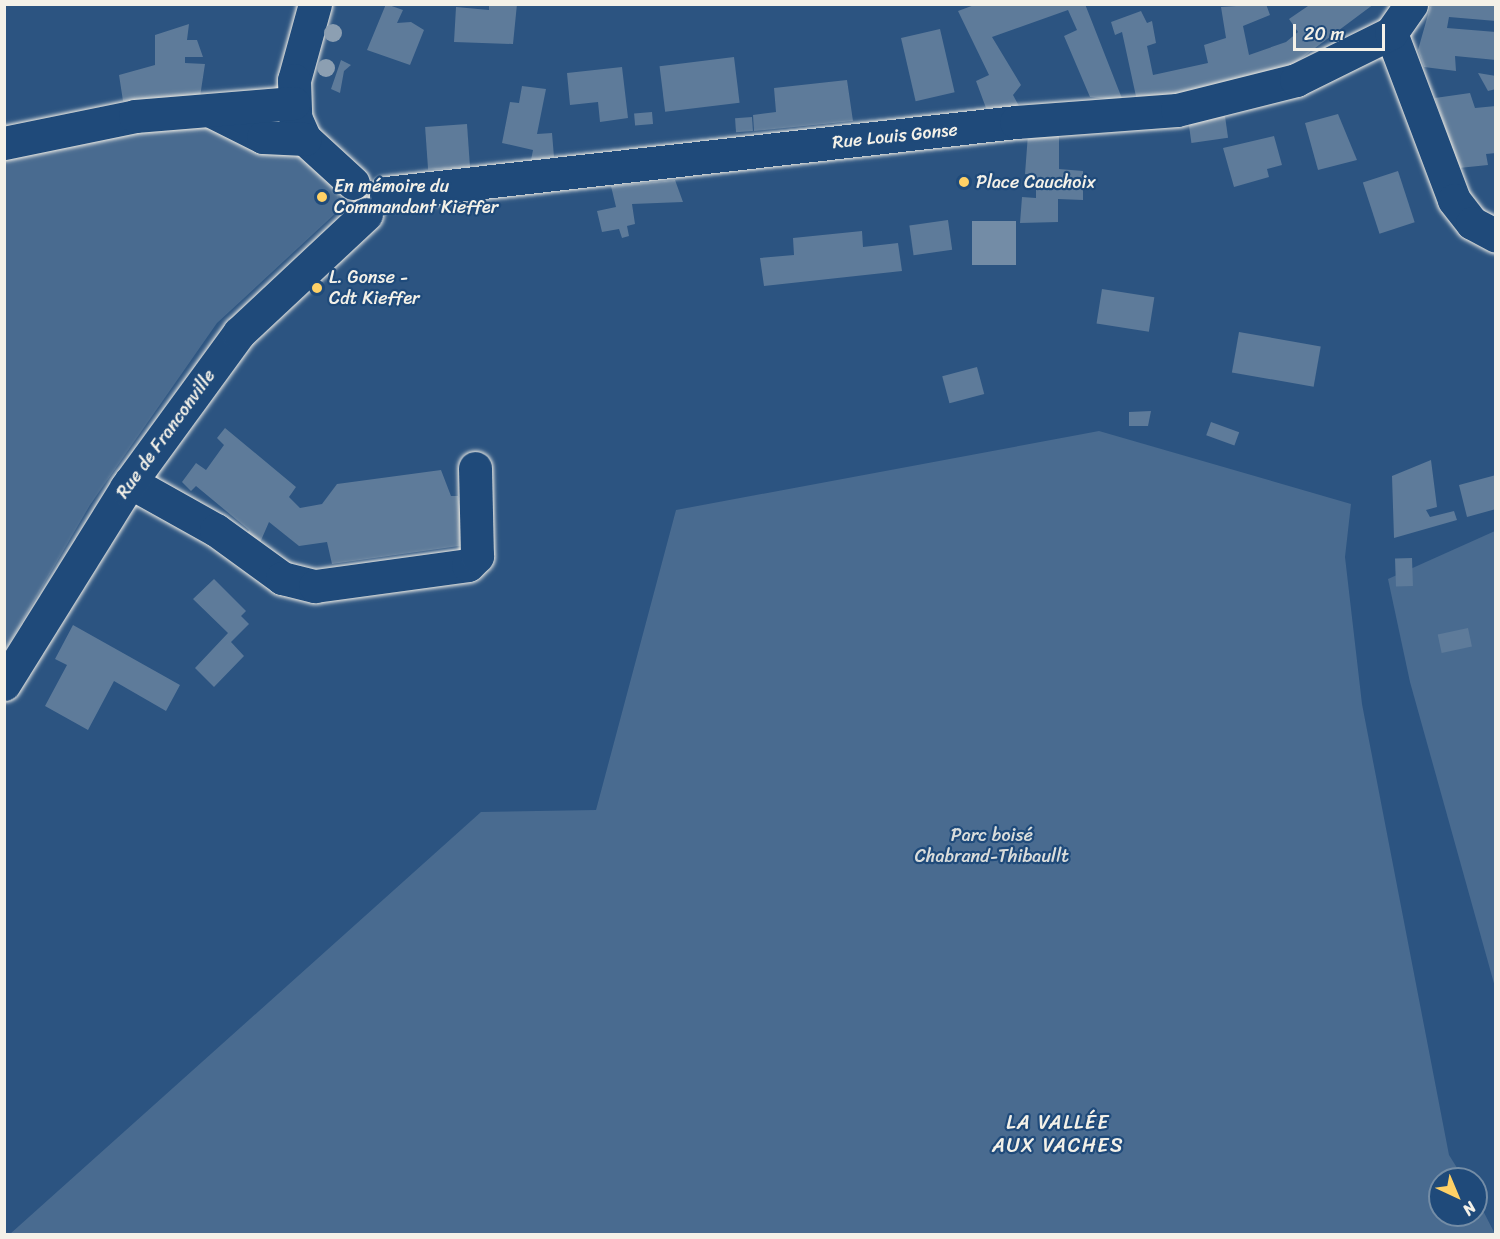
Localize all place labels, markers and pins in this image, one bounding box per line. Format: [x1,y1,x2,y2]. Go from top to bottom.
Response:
place label: Place Cauchoix [976,171,1095,193]
marker: Place Cauchoix [957,175,971,189]
place label: En mémoire du Commandant Kieffer [334,176,498,219]
marker: En mémoire du Commandant Kieffer [315,190,329,204]
place label: L. Gonse - Cdt Kieffer [329,267,419,310]
marker: L. Gonse - Cdt Kieffer [310,281,324,295]

